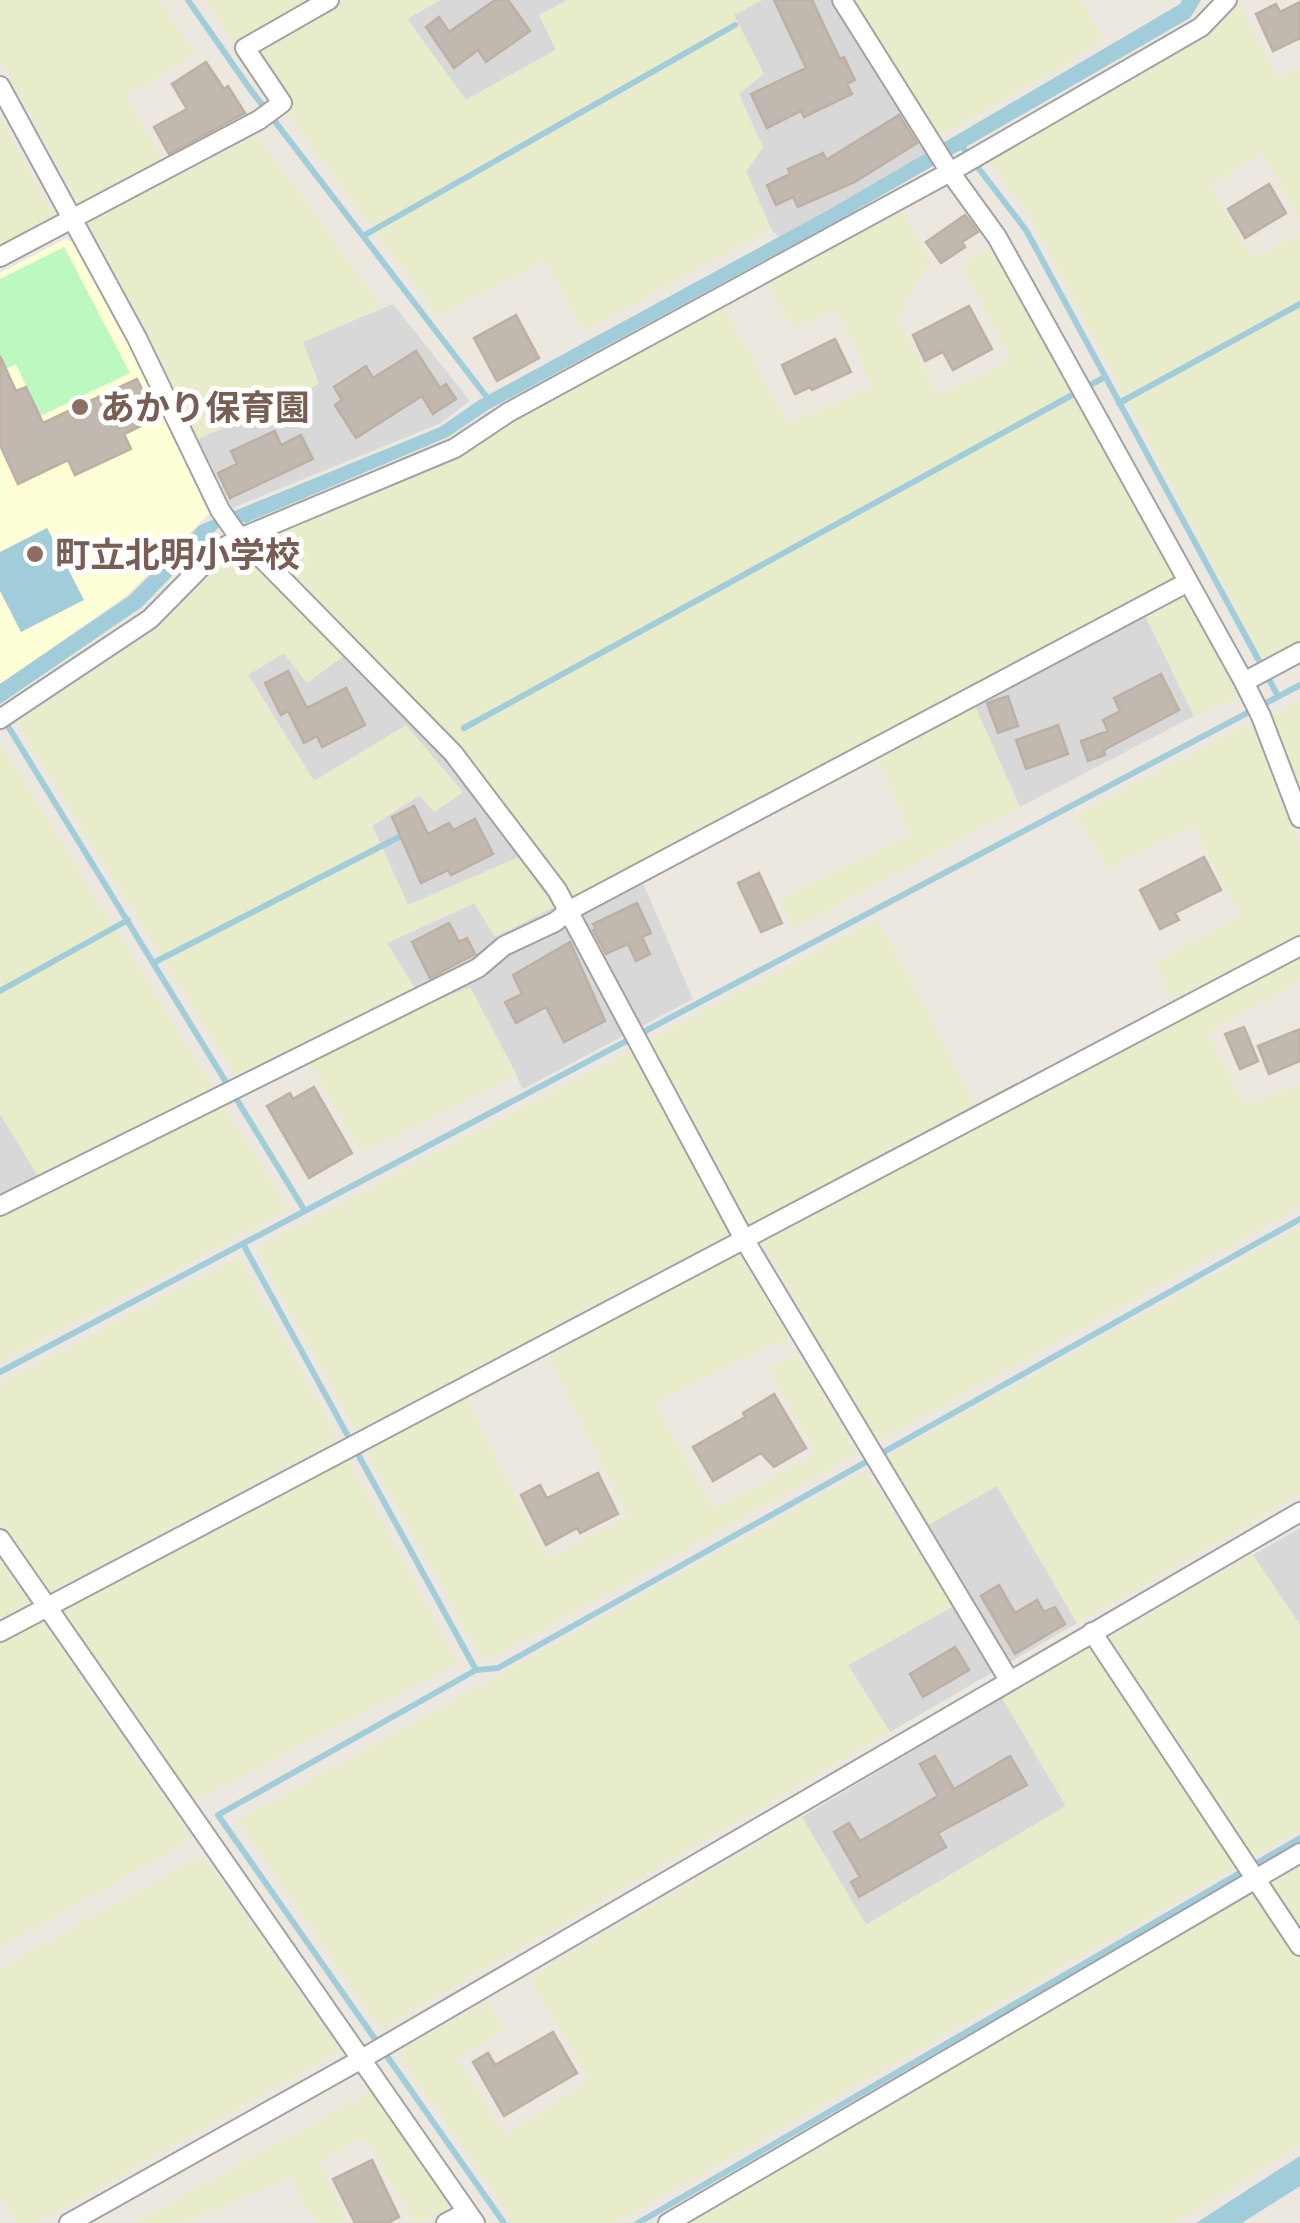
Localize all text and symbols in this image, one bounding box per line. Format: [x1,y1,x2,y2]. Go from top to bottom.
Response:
place label: あかり保育園 [100,384,310,431]
marker: あかり保育園 [69,396,91,418]
place label: 町立北明小学校 [55,531,300,578]
marker: 町立北明小学校 [24,543,46,565]

